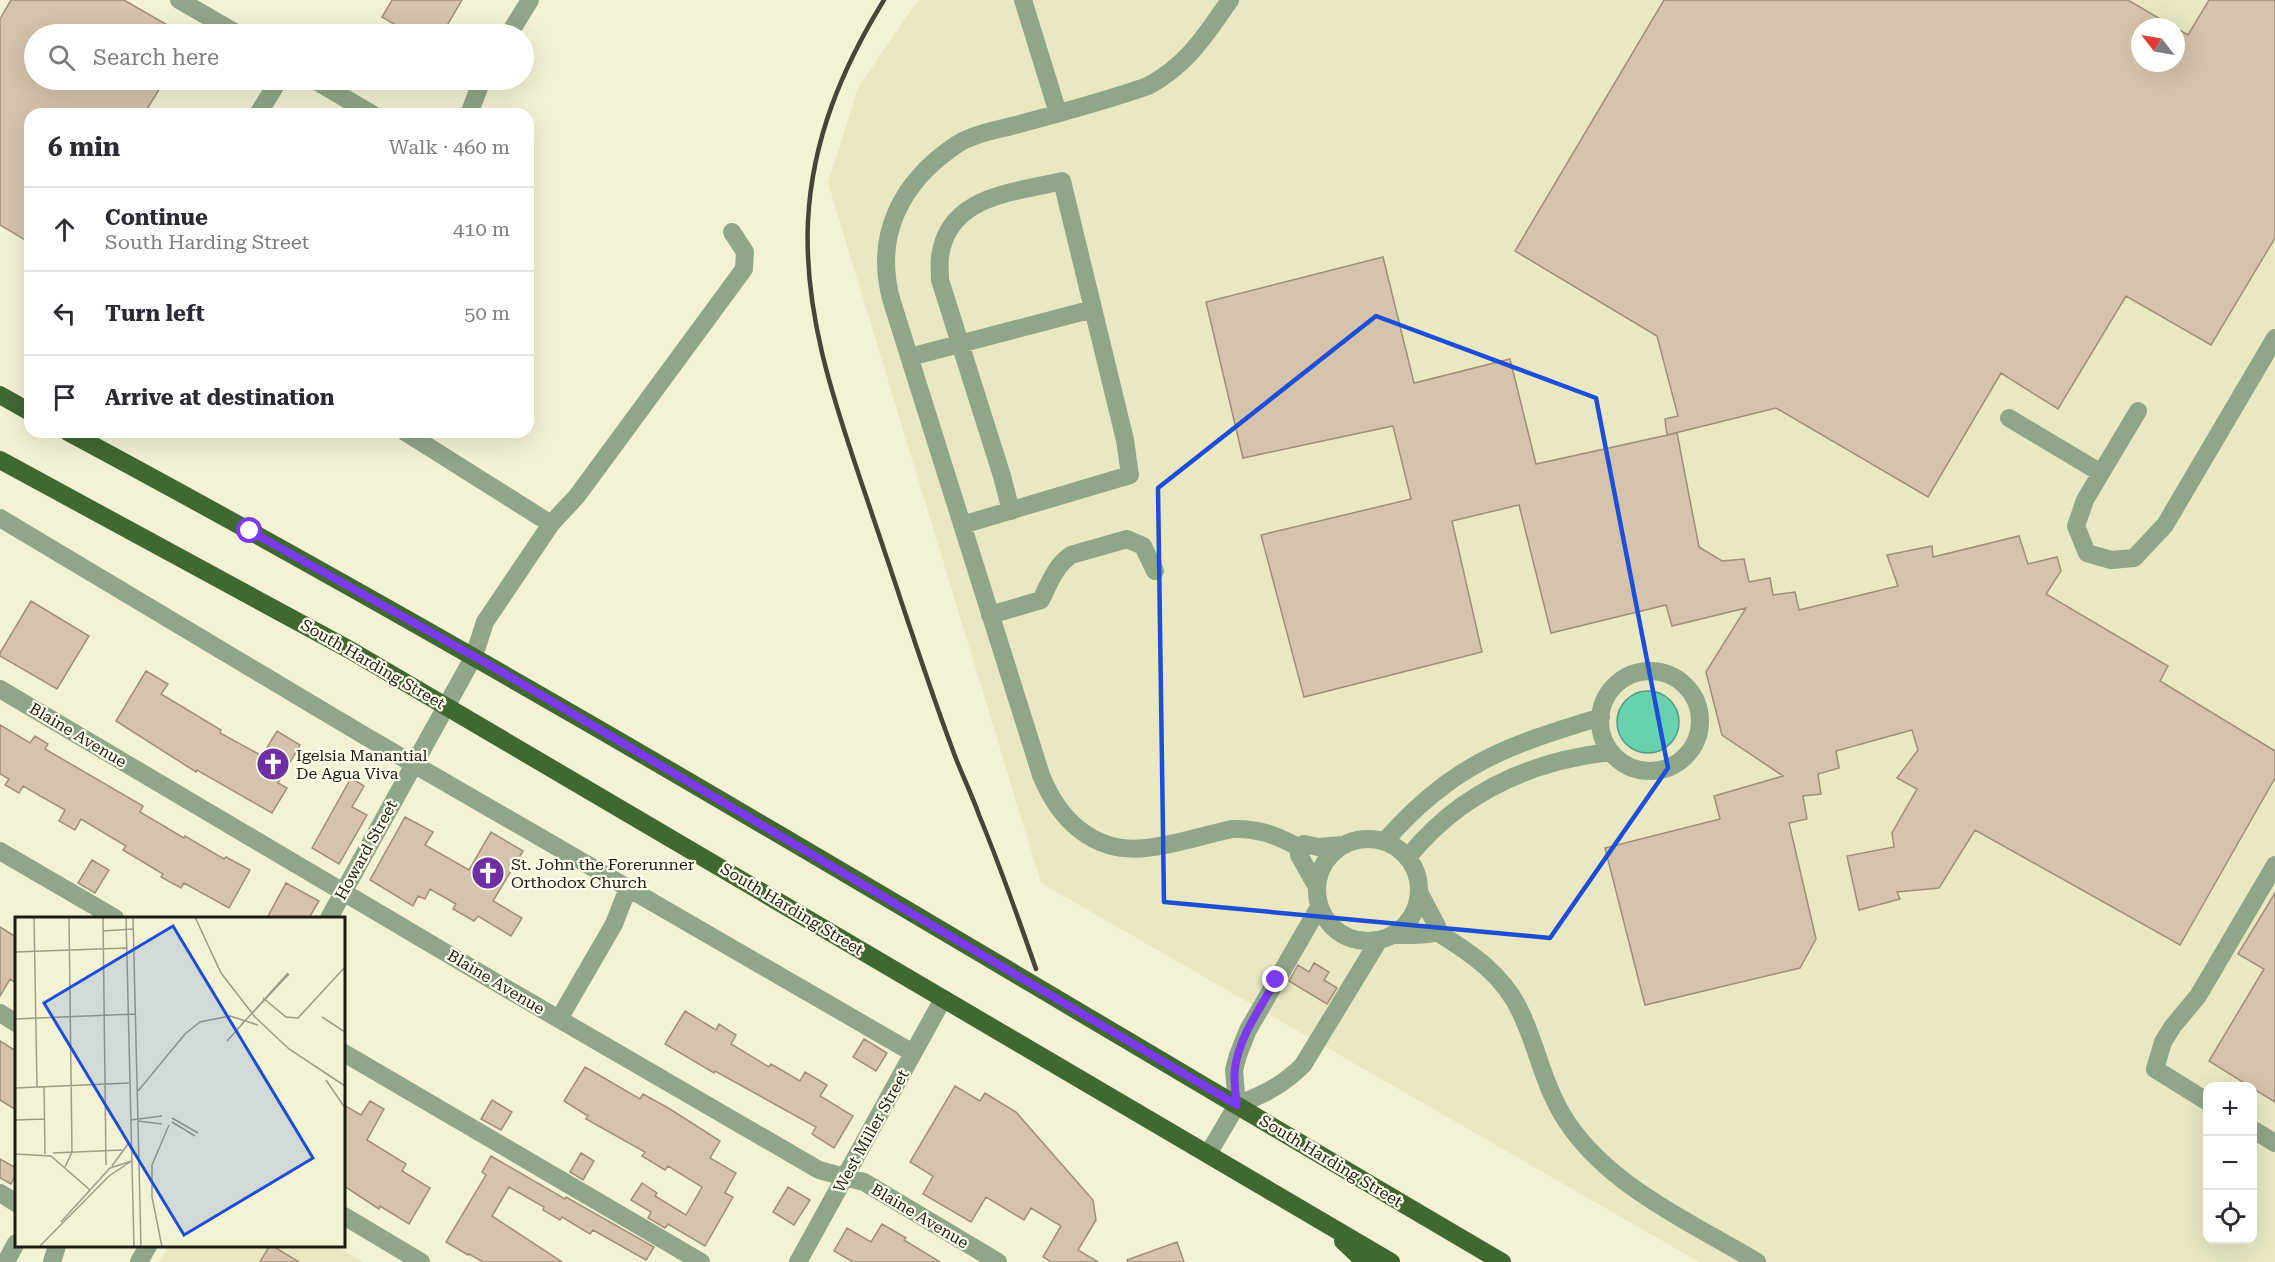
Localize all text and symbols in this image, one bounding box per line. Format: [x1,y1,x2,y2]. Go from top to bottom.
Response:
north arrow [2131,18,2185,72]
search box [24,24,534,90]
icon: search [45,41,78,74]
text: Search here [93,45,219,70]
text: 6 min [48,132,120,162]
text: Walk · 460 m [389,135,510,159]
text: Continue [105,205,208,230]
icon: ahead [48,213,81,246]
text: 410 m [453,217,510,241]
text: South Harding Street [105,230,309,254]
icon: left [48,297,81,330]
text: Turn left [105,301,205,326]
text: 50 m [464,301,510,325]
icon: arrive [48,381,81,414]
text: Arrive at destination [105,385,334,410]
route start [236,517,262,543]
street label: South Harding Street [298,615,448,713]
street label: Blaine Avenue [26,699,130,772]
church icon: Igelsia Manantial De Agua Viva [255,746,291,782]
place label: Igelsia Manantial De Agua Viva [296,746,427,783]
street label: Howard Street [331,797,401,903]
church icon: St. John the Forerunner Orthodox Church [470,855,506,891]
place label: St. John the Forerunner Orthodox Church [511,855,695,892]
street label: South Harding Street [717,859,867,959]
inset map [15,917,345,1247]
street label: Blaine Avenue [444,946,548,1019]
route end [1262,966,1288,992]
street label: West Miller Street [829,1066,913,1196]
map controls [2203,1082,2257,1244]
button: + [2203,1082,2257,1136]
street label: South Harding Street [1256,1111,1406,1211]
button: − [2203,1136,2257,1190]
street label: Blaine Avenue [868,1180,972,1253]
button: locate [2203,1190,2257,1244]

